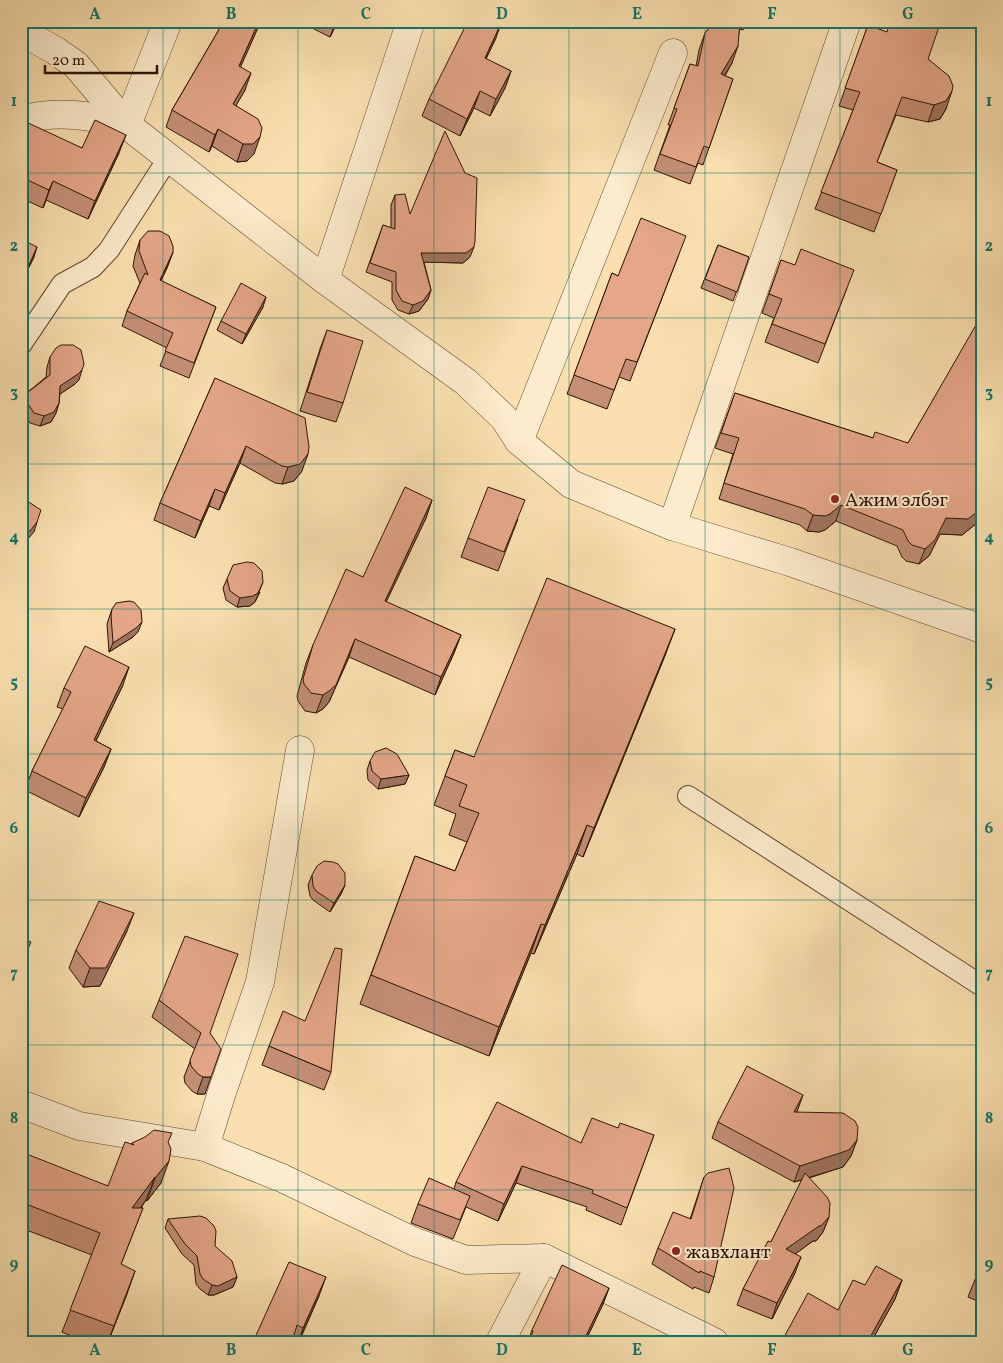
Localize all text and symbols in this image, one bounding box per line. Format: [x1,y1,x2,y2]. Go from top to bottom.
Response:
text: A [89,4,101,26]
text: B [226,4,237,26]
text: C [361,4,371,26]
text: D [496,4,508,26]
text: E [632,4,642,26]
text: F [767,4,777,26]
text: G [902,4,914,26]
scale bar [45,42,158,74]
text: 20 m [52,51,85,72]
text: 1 [11,91,17,113]
text: 1 [986,91,992,113]
text: 2 [10,236,18,258]
text: 2 [985,236,993,258]
text: 3 [10,382,18,404]
text: 3 [985,382,993,404]
place label: Ажим элбэг [845,488,949,514]
marker: Ажим элбэг [829,493,841,505]
text: 4 [9,527,19,549]
text: 4 [984,527,994,549]
text: 5 [10,672,18,694]
text: 5 [985,672,993,694]
text: 6 [10,818,19,840]
text: 6 [985,818,994,840]
text: 7 [10,963,18,985]
text: 7 [985,963,993,985]
text: 8 [10,1108,18,1130]
text: 8 [985,1108,993,1130]
place label: жавхлант [686,1240,771,1266]
marker: жавхлант [670,1245,682,1257]
text: 9 [10,1254,19,1276]
text: 9 [985,1254,994,1276]
text: A [89,1340,101,1362]
text: B [226,1340,237,1362]
text: C [361,1340,371,1362]
text: D [496,1340,508,1362]
text: E [632,1340,642,1362]
text: F [767,1340,777,1362]
text: G [902,1340,914,1362]

